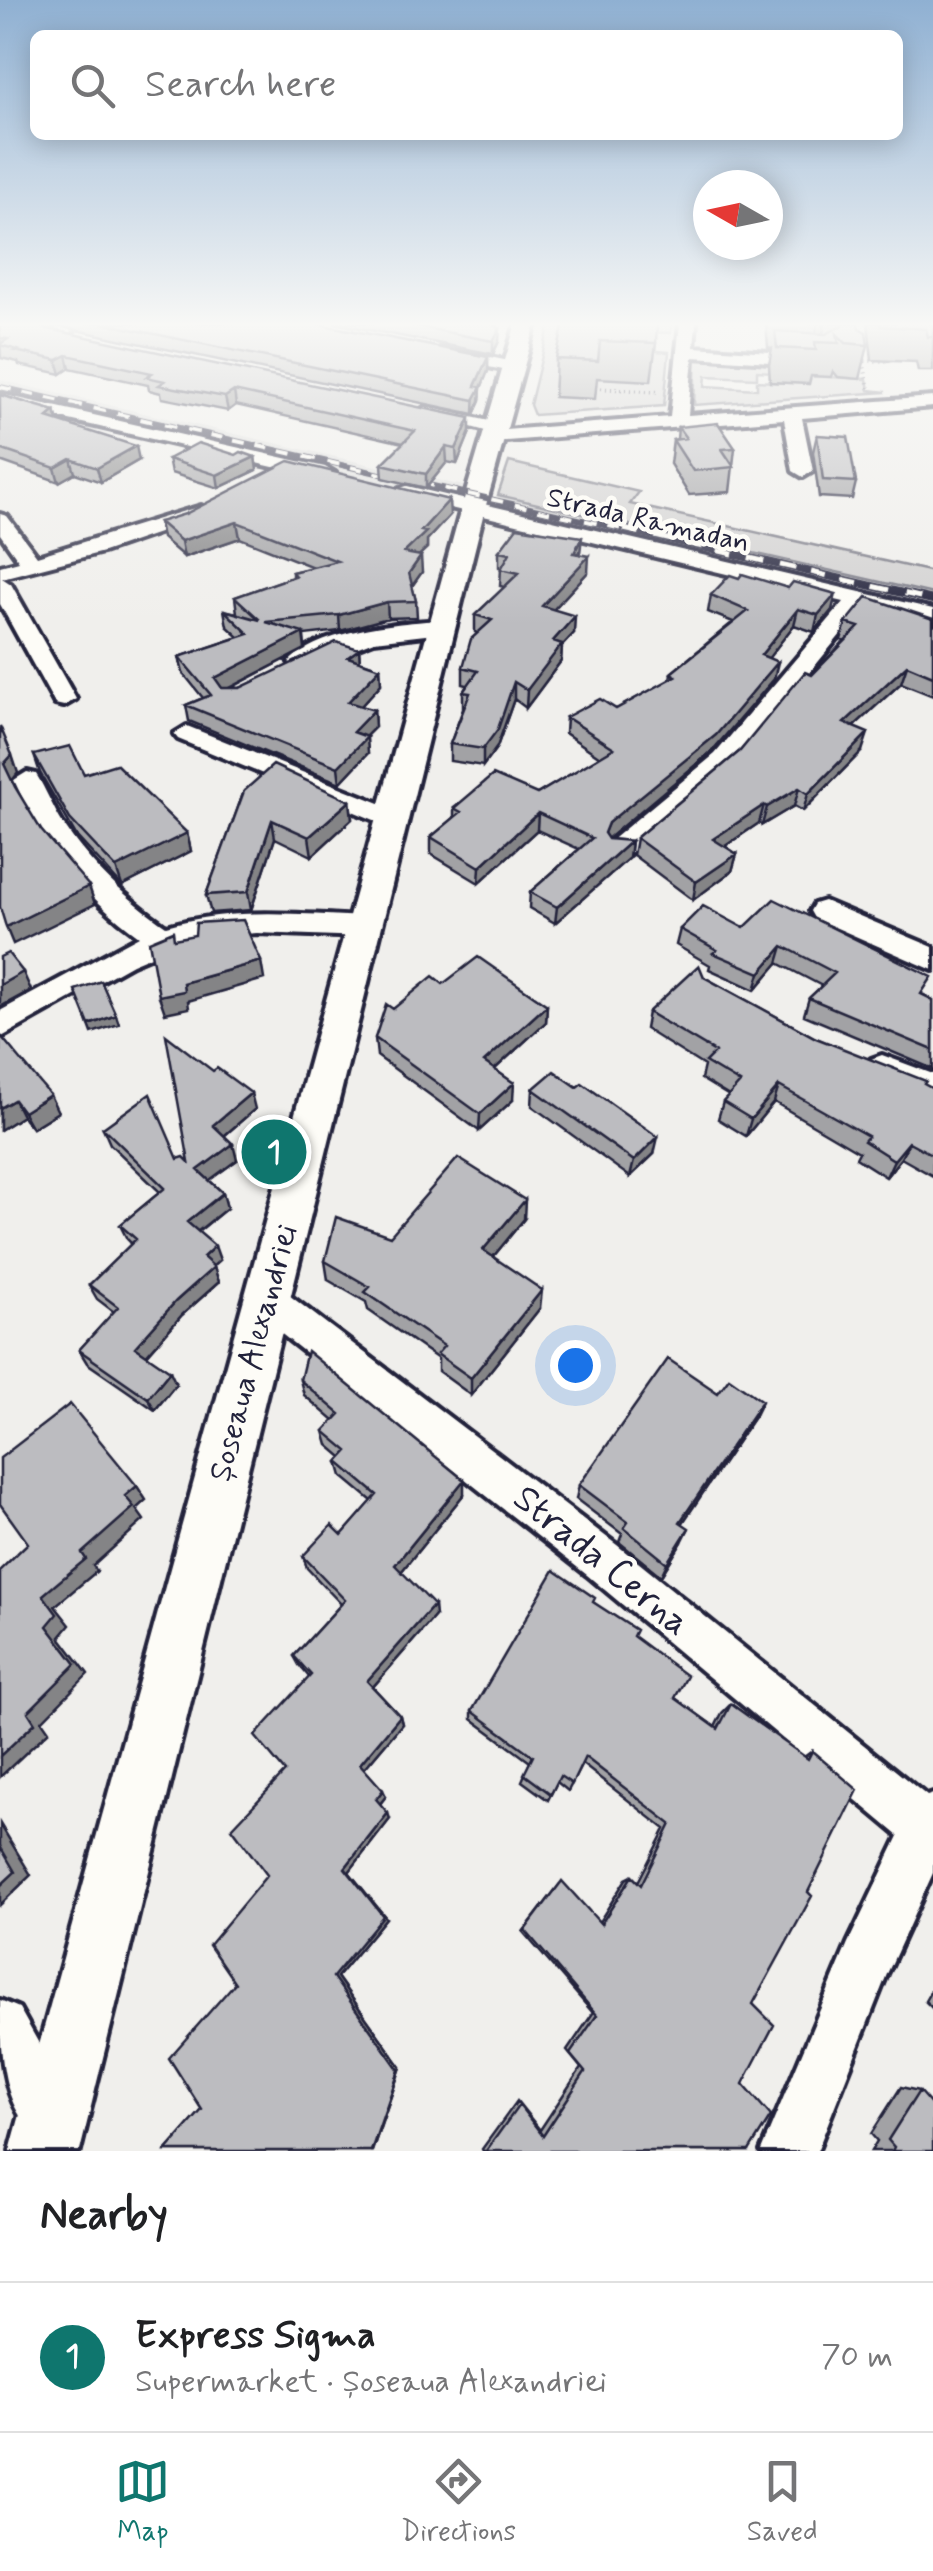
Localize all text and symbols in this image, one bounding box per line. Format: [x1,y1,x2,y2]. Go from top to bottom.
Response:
search box [30,30,903,140]
icon: search [65,58,120,113]
text: Search here [145,61,336,110]
north arrow [693,170,783,260]
street label: Strada Ramadan [543,480,753,562]
pin: 1 [242,1114,306,1190]
street label: Șoseaua Alexandriei [200,1220,308,1486]
your location [550,1340,601,1391]
street label: Strada Cerna [502,1475,700,1647]
text: Nearby [40,2189,168,2244]
text: Express Sigma [135,2312,376,2361]
text: 1 [65,2336,80,2378]
text: 70 m [821,2336,893,2378]
text: Supermarket · Șoseaua Alexandriei [135,2361,607,2403]
tab: Map [115,2454,170,2551]
tab: Directions [401,2454,516,2551]
tab: Saved [747,2454,818,2551]

